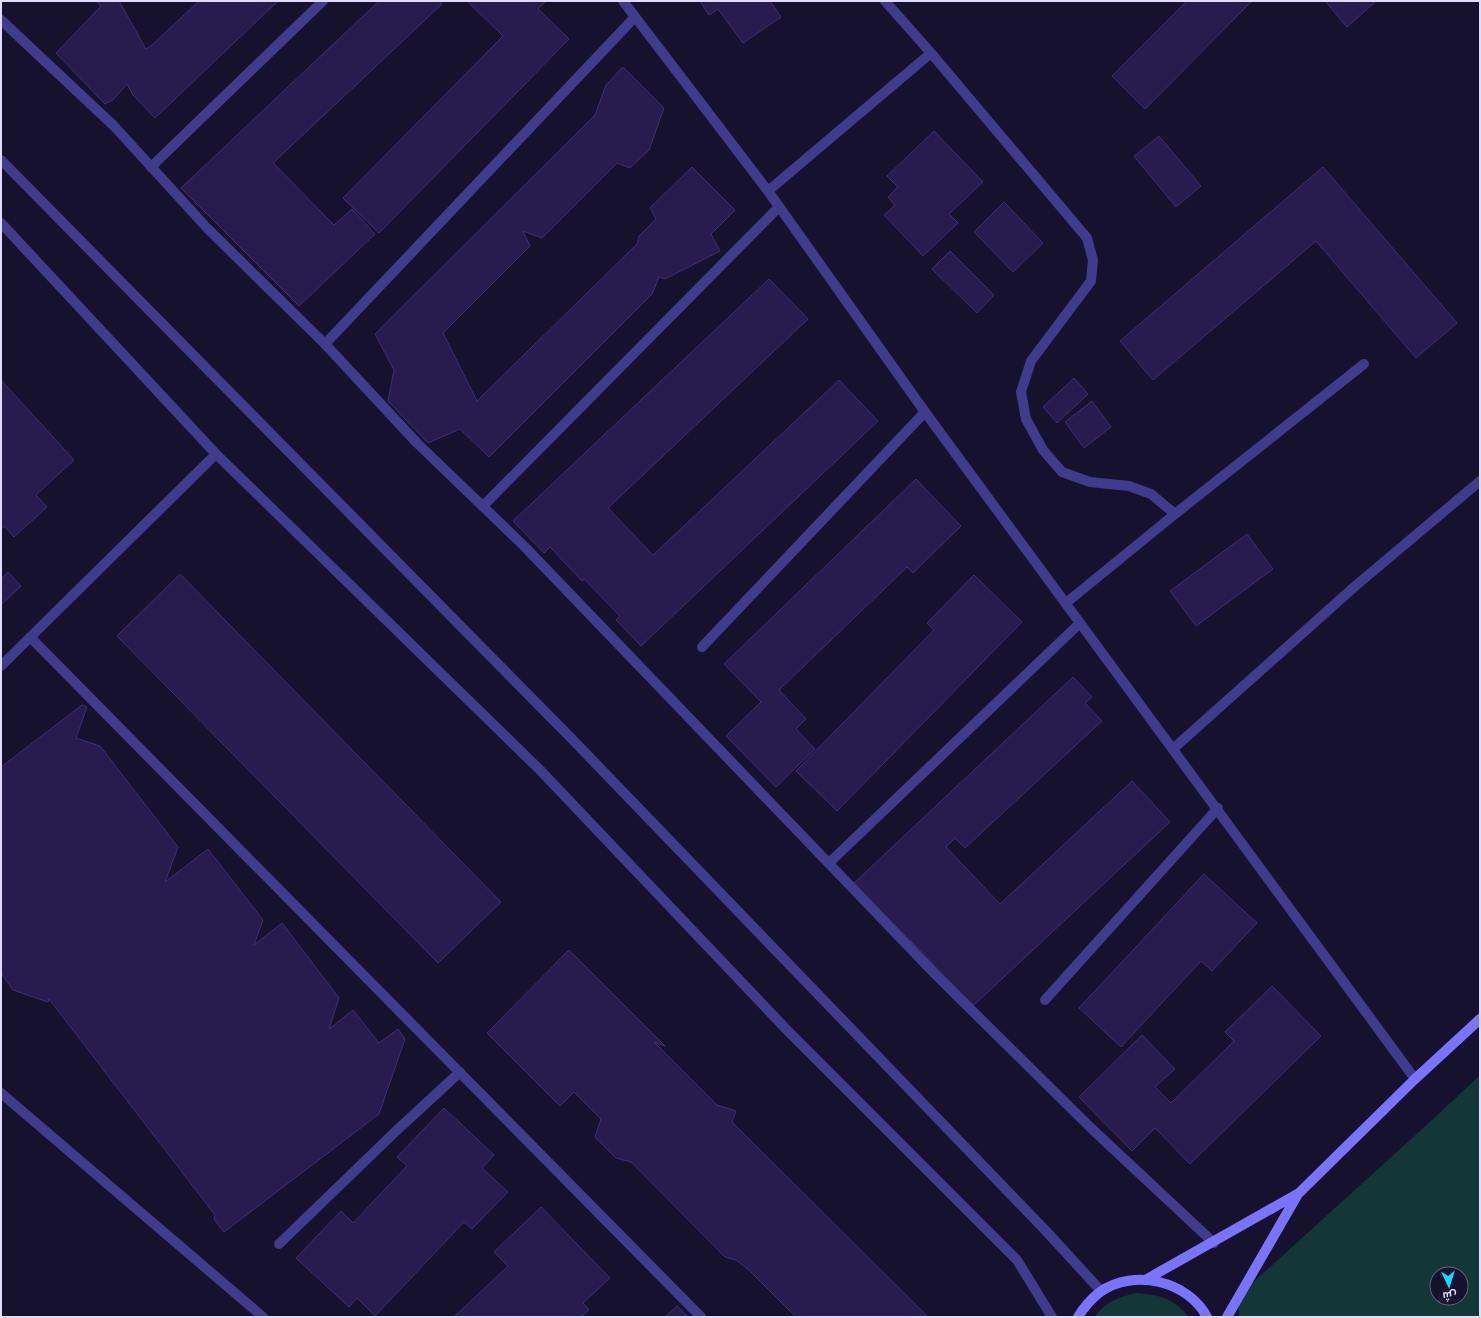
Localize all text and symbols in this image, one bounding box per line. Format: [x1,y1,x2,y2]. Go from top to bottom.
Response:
north arrow [1429,1266,1469,1306]
text: ش [1442,1289,1457,1302]

